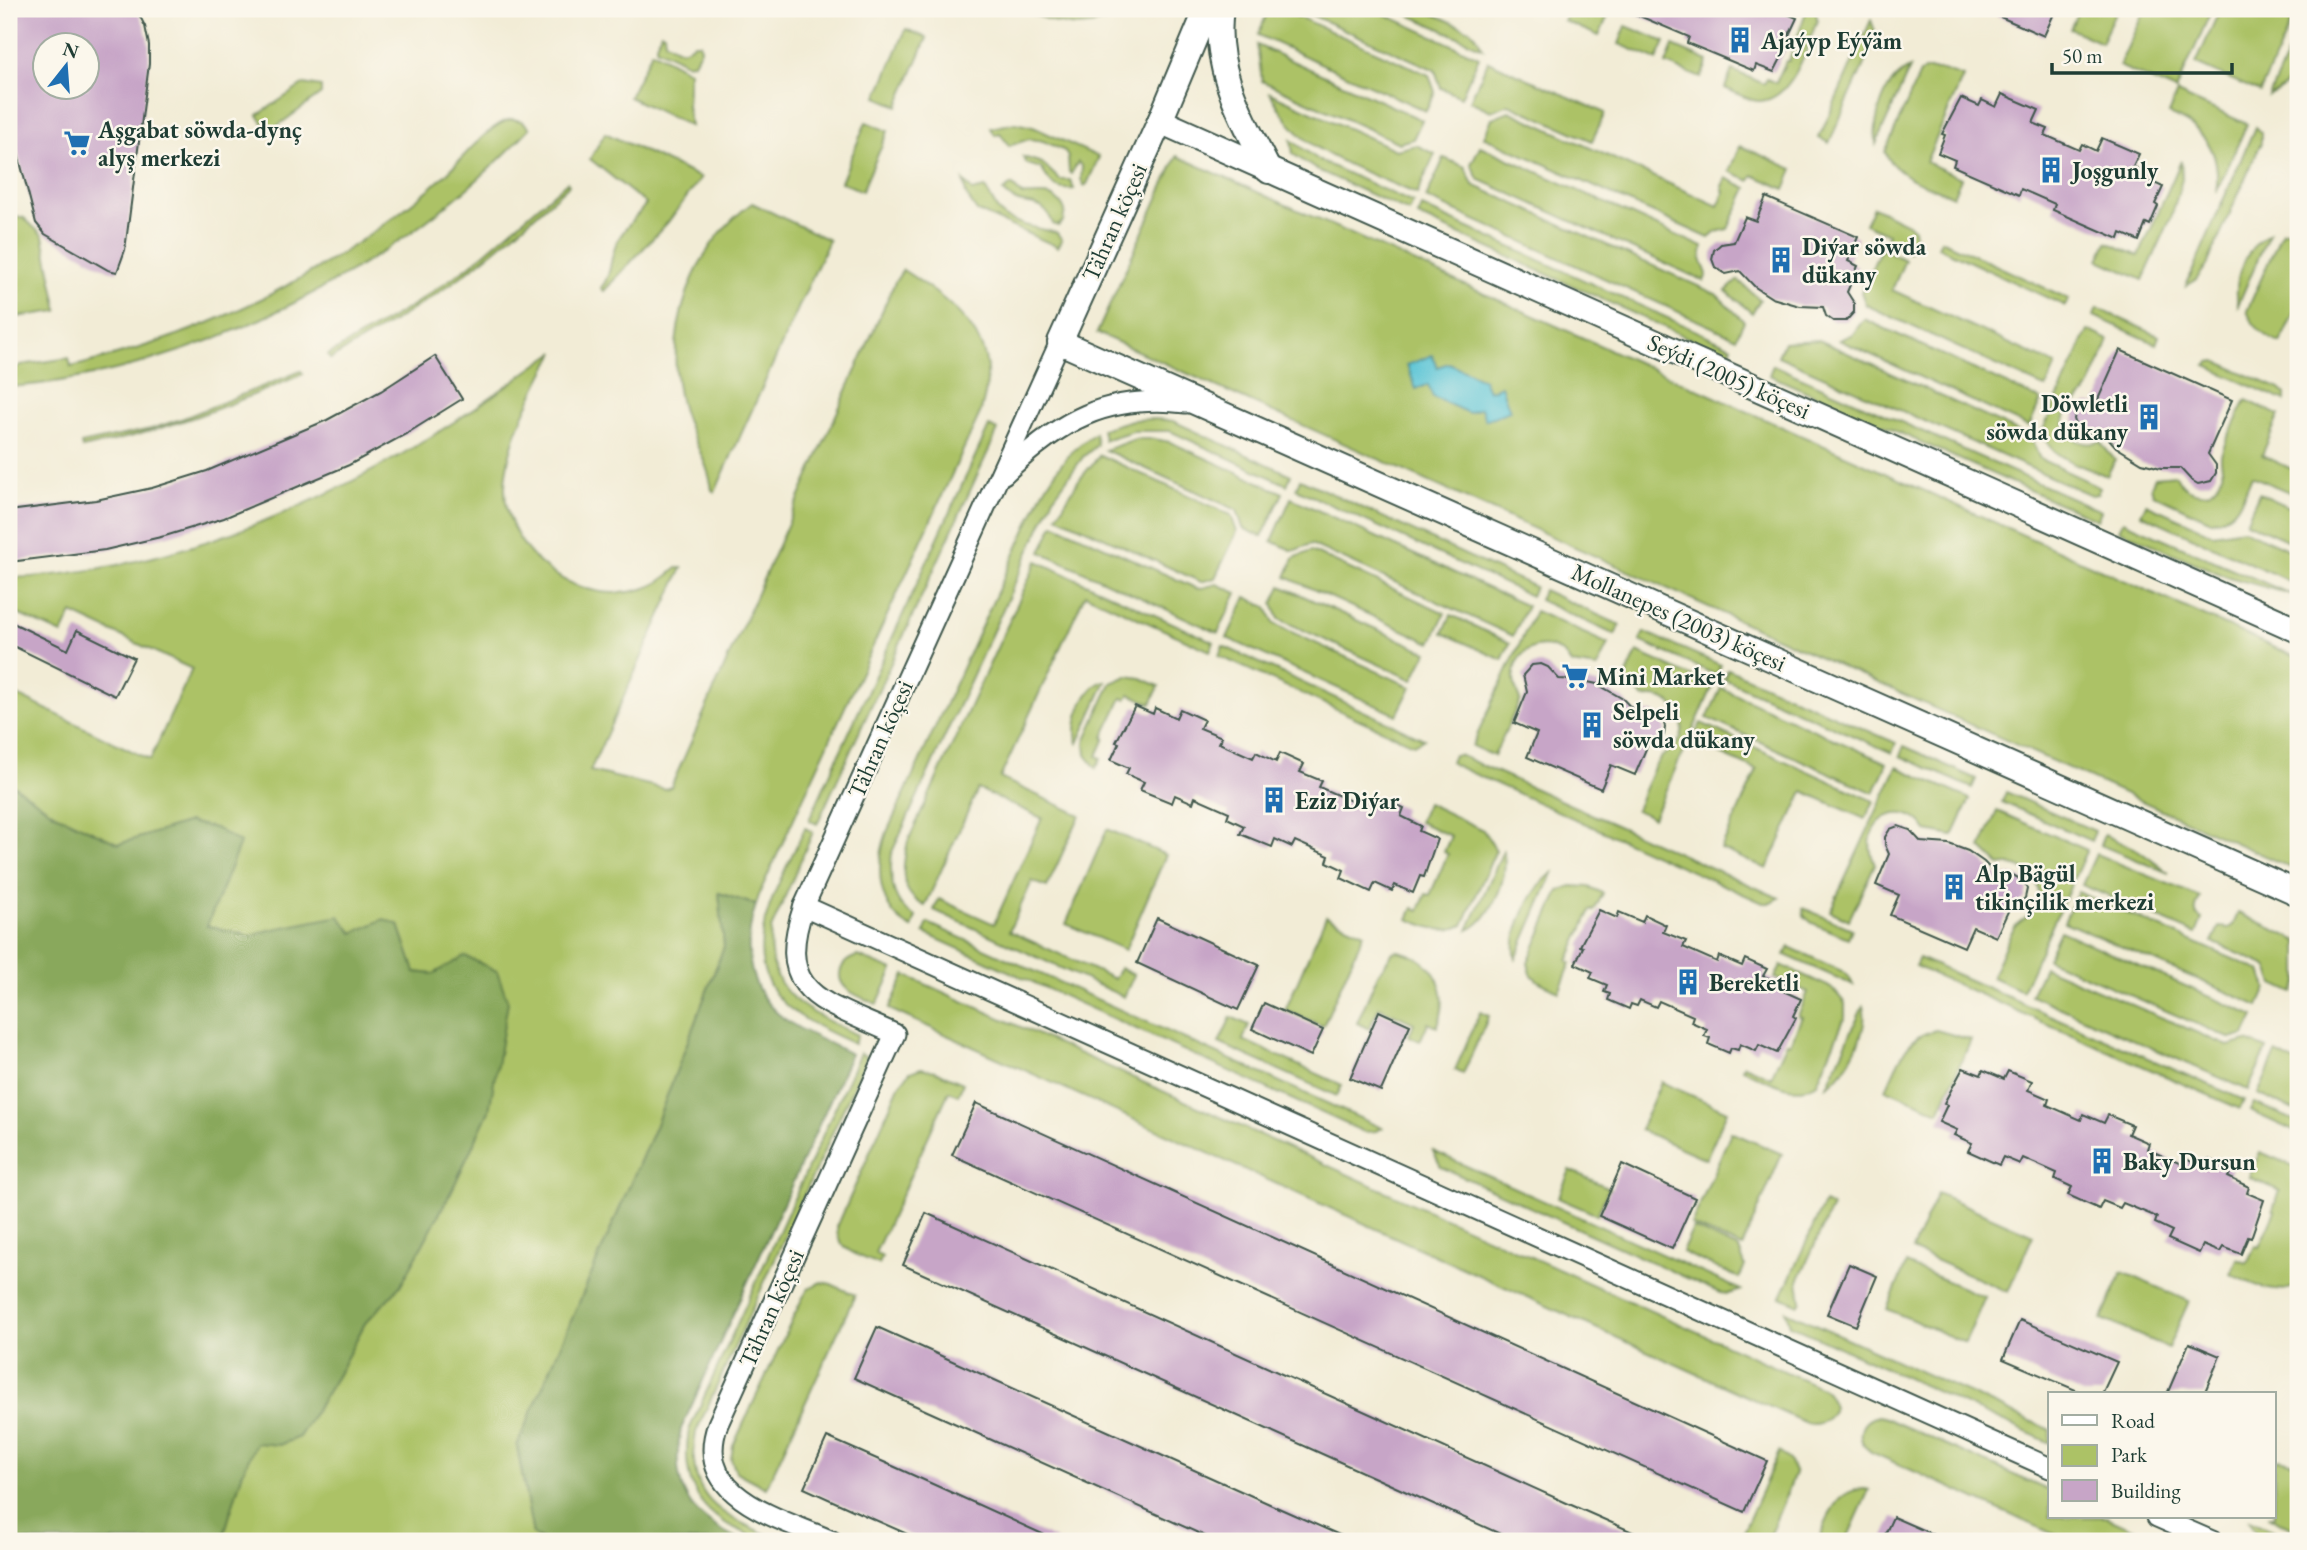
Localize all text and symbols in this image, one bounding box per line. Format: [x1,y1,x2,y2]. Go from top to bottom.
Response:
building icon: Ajaýyp Eýýäm [1725,25,1755,55]
place label: Ajaýyp Eýýäm [1760,25,1902,57]
north arrow [32,32,102,102]
scale bar [2052,32,2232,76]
text: N [60,36,82,65]
text: 50 m [2062,42,2103,69]
place label: Aşgabat söwda-dynç alyş merkezi [97,114,302,174]
supermarket icon: Aşgabat söwda-dynç alyş merkezi [62,128,92,158]
building icon: Joşgunly [2036,155,2066,185]
place label: Joşgunly [2070,155,2159,187]
street label: Tähran köçesi [1074,158,1154,286]
place label: Diýar söwda dükany [1802,231,1927,291]
building icon: Diýar söwda dükany [1766,245,1796,275]
street label: Seýdi (2005) köçesi [1643,326,1815,426]
place label: Döwletli söwda dükany [1986,388,2128,448]
building icon: Döwletli söwda dükany [2134,402,2164,432]
street label: Mollanepes (2003) köçesi [1567,556,1791,678]
supermarket icon: Mini Market [1560,661,1590,691]
place label: Mini Market [1596,661,1725,692]
street label: Tähran köçesi [840,675,920,803]
place label: Selpeli söwda dükany [1613,696,1755,756]
building icon: Selpeli söwda dükany [1577,710,1607,740]
building icon: Eziz Diýar [1259,785,1289,815]
place label: Eziz Diýar [1295,785,1400,817]
place label: Alp Bägül tikinçilik merkezi [1974,858,2154,917]
building icon: Alp Bägül tikinçilik merkezi [1939,872,1969,902]
building icon: Bereketli [1673,967,1703,997]
place label: Bereketli [1709,967,1799,998]
building icon: Baky Dursun [2087,1146,2117,1176]
place label: Baky Dursun [2123,1146,2256,1178]
street label: Tähran köçesi [731,1244,811,1372]
legend [2048,1392,2276,1518]
text: Road [2111,1407,2155,1434]
text: Park [2111,1441,2148,1468]
text: Building [2111,1477,2181,1504]

